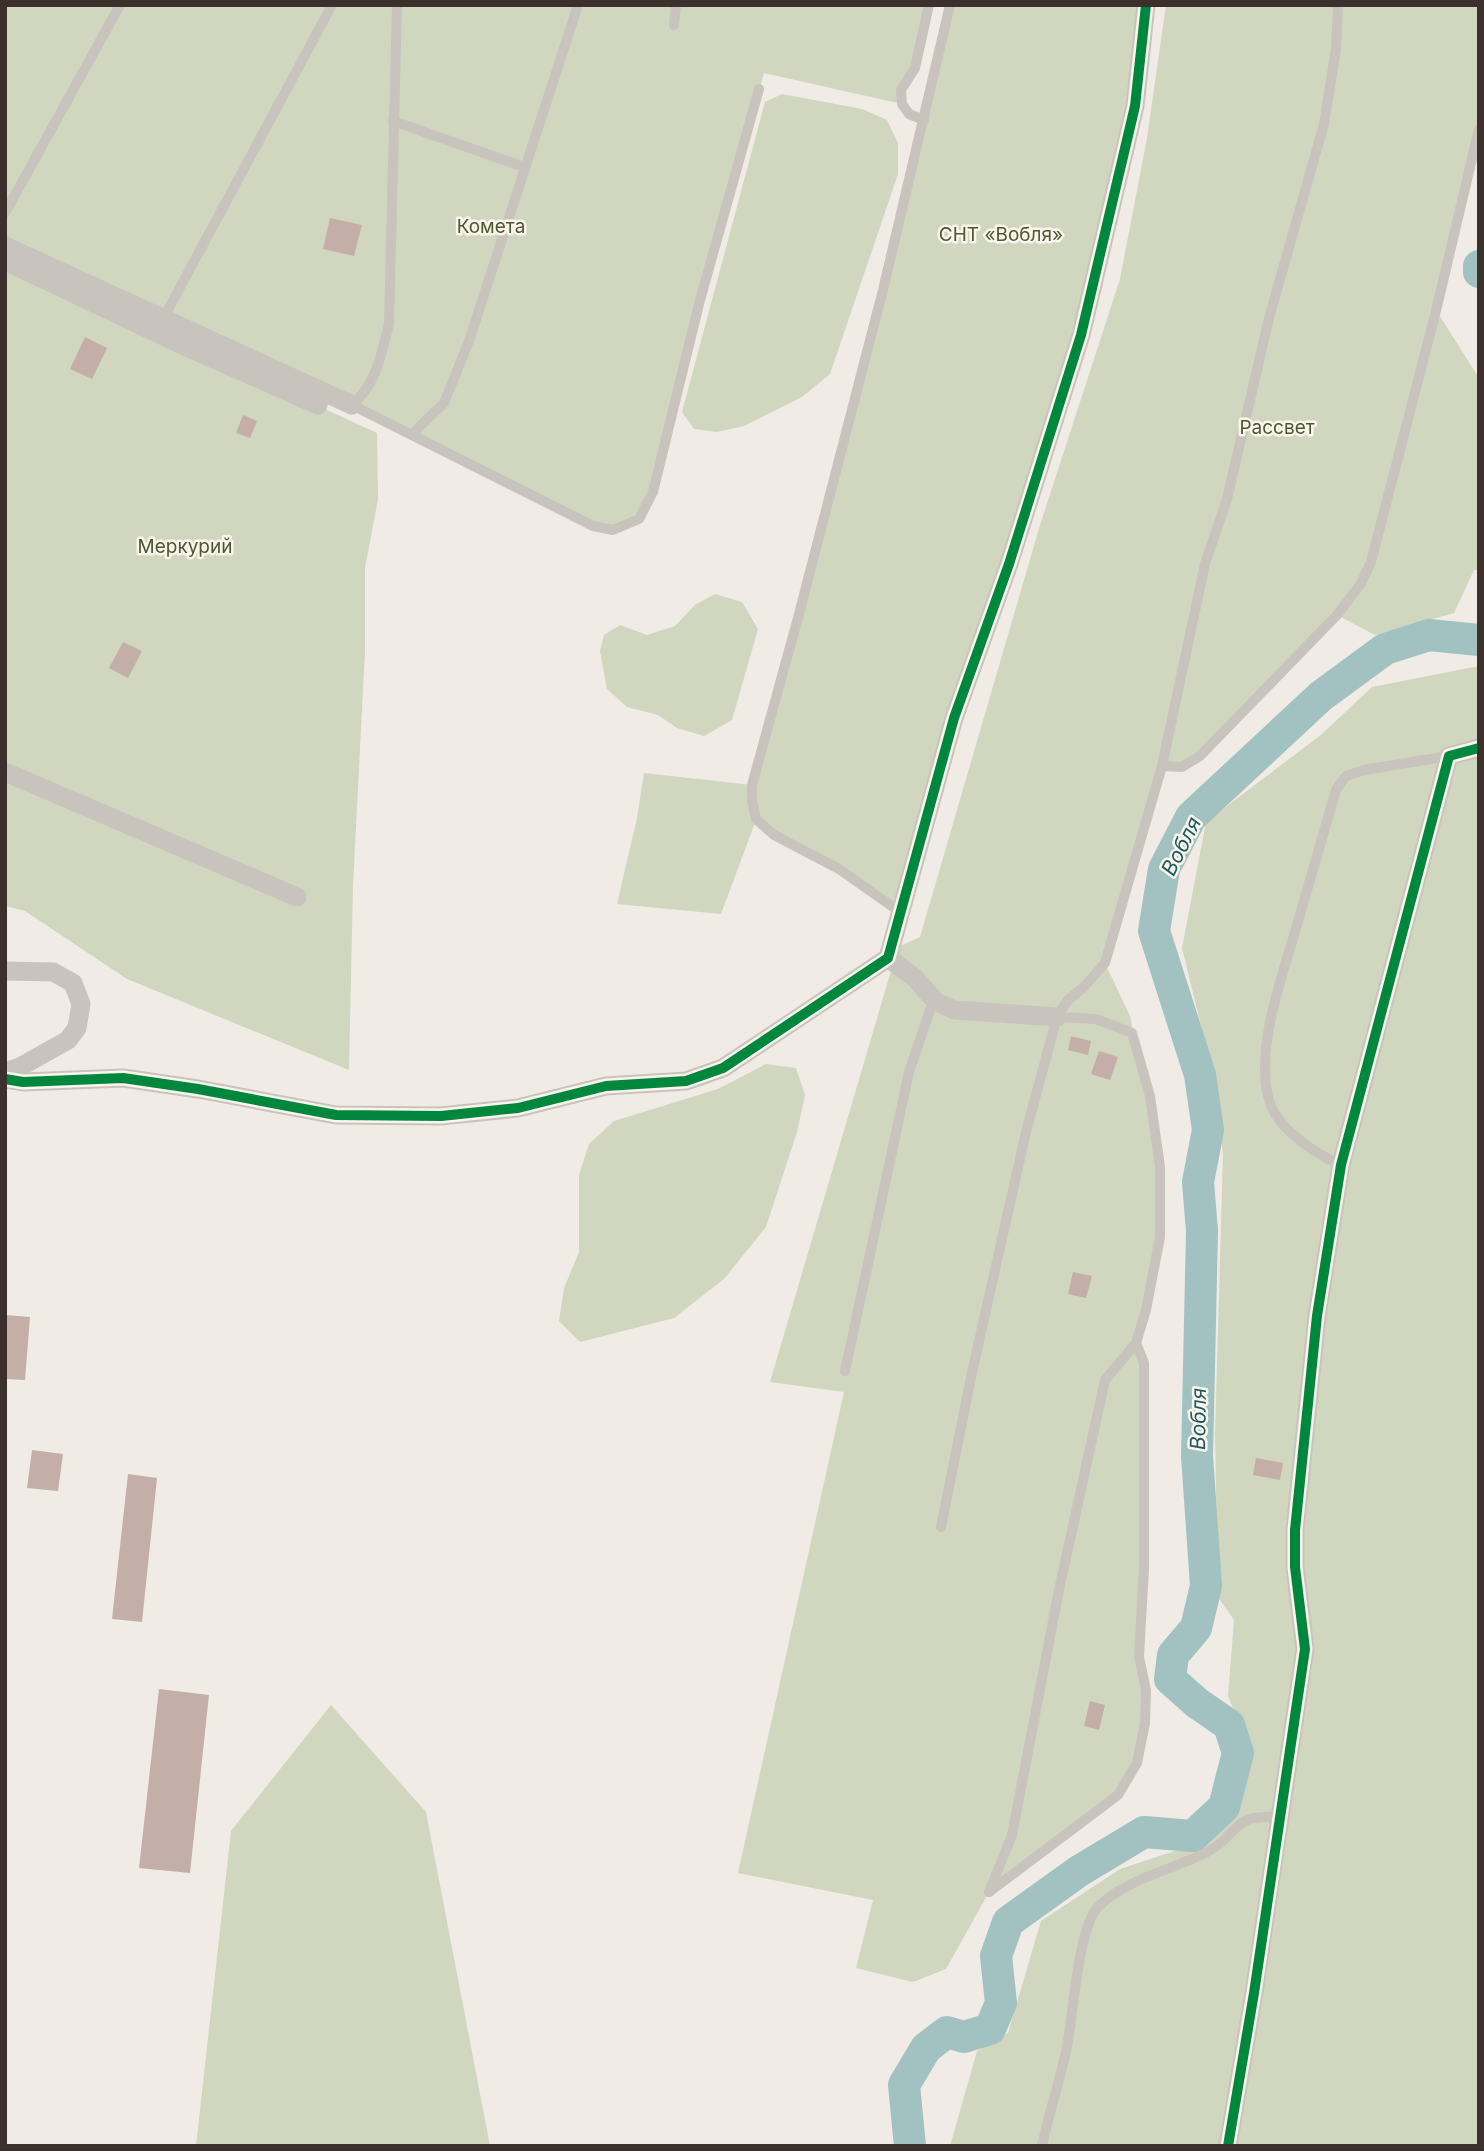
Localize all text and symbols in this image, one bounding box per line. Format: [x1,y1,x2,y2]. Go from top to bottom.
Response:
park label: Комета [457,215,525,238]
park label: СНТ «Вобля» [939,223,1063,246]
park label: Рассвет [1239,416,1315,439]
park label: Меркурий [138,535,232,558]
water label: Вобля [1156,813,1206,879]
water label: Вобля [1185,1388,1211,1450]

